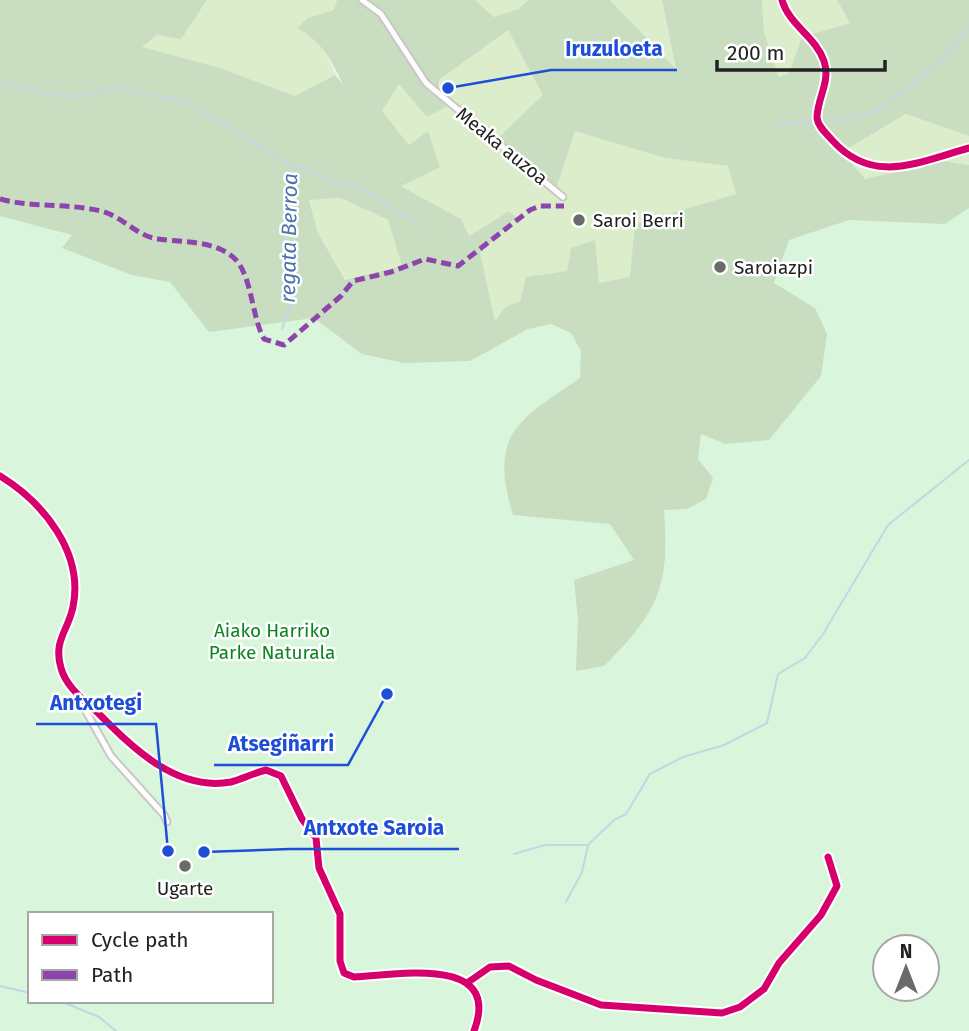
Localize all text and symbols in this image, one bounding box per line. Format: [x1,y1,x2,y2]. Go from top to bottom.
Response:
callout: Iruzuloeta [551,28,677,70]
scale bar [717,28,885,72]
text: Iruzuloeta [565,36,663,62]
text: 200 m [727,40,784,66]
street label: Meaka auzoa [452,102,552,190]
water label: regata Berroa [275,173,303,303]
place label: Saroi Berri [593,209,684,232]
marker: Saroi Berri [571,212,587,228]
place label: Saroiazpi [734,256,813,279]
marker: Saroiazpi [712,259,728,275]
park label: Aiako Harriko Parke Naturala [209,619,335,664]
callout: Antxotegi [36,682,156,724]
text: Antxotegi [49,690,142,716]
callout: Atsegiñarri [214,723,348,765]
text: Atsegiñarri [227,731,334,757]
callout: Antxote Saroia [290,807,459,849]
text: Antxote Saroia [303,815,444,841]
marker: Ugarte [177,858,193,874]
place label: Ugarte [157,877,213,900]
legend [28,912,273,1003]
text: Cycle path [91,927,189,953]
north arrow [871,933,941,1003]
text: N [900,940,912,963]
text: Path [91,962,133,988]

